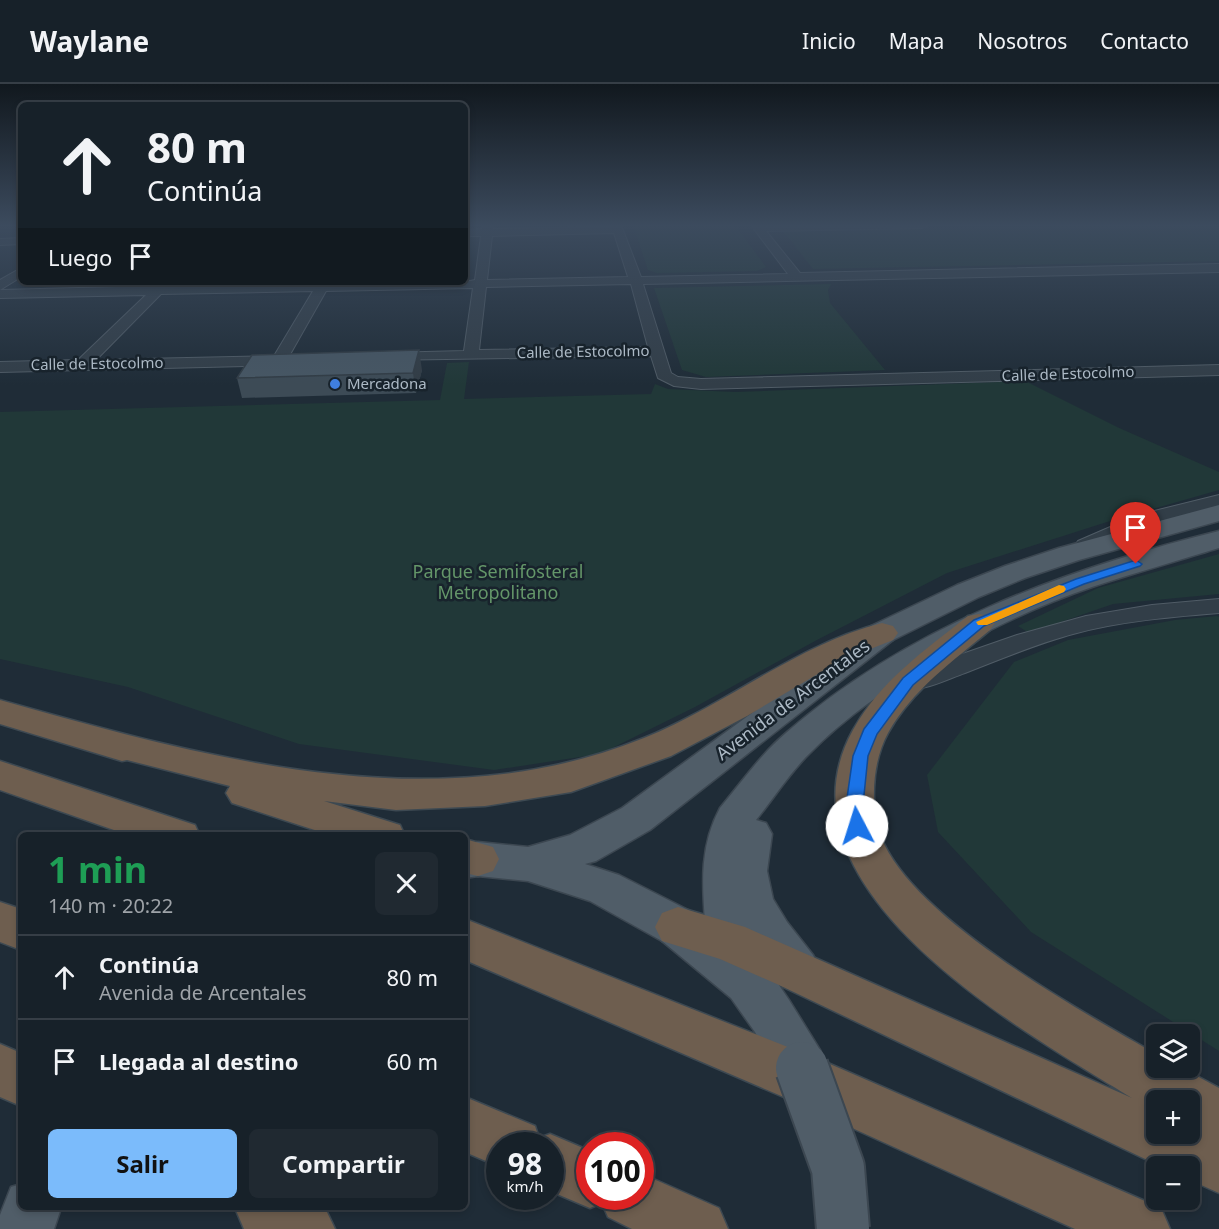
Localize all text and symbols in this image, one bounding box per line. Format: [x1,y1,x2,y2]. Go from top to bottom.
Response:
text: Waylane [30,22,149,60]
text: Inicio [802,27,856,55]
text: Mapa [889,27,944,55]
text: Nosotros [977,27,1067,55]
text: Contacto [1100,27,1189,55]
text: 80 m [147,118,247,175]
icon: ahead [48,126,126,204]
text: Continúa [147,172,262,209]
icon: arrive [124,240,157,273]
text: Luego [48,242,112,272]
street label: Calle de Estocolmo [516,340,650,362]
street label: Calle de Estocolmo [30,352,164,374]
street label: Calle de Estocolmo [1001,361,1135,385]
place label: Mercadona [347,373,427,393]
marker: Mercadona [328,377,342,391]
pin [1110,502,1161,564]
icon: arrive [1119,511,1152,544]
park label: Parque Semifosteral Metropolitano [413,559,583,604]
street label: Avenida de Arcentales [711,633,874,765]
position arrow [825,794,889,858]
text: 1 min [48,845,147,894]
button: close [375,852,438,915]
text: 140 m · 20:22 [48,892,173,919]
text: Continúa [99,949,199,979]
icon: ahead [48,961,81,994]
text: 80 m [387,962,438,992]
text: Avenida de Arcentales [99,979,307,1006]
map controls [1146,1024,1200,1210]
button: layers [1146,1024,1200,1078]
icon: arrive [48,1045,81,1078]
text: Llegada al destino [99,1046,299,1076]
text: 60 m [387,1046,438,1076]
button: + [1146,1090,1200,1144]
button: Salir [48,1129,237,1198]
button: Compartir [249,1129,438,1198]
speed limit sign: 100 [576,1132,654,1210]
text: 98 [508,1143,542,1184]
button: − [1146,1156,1200,1210]
text: km/h [507,1176,543,1196]

